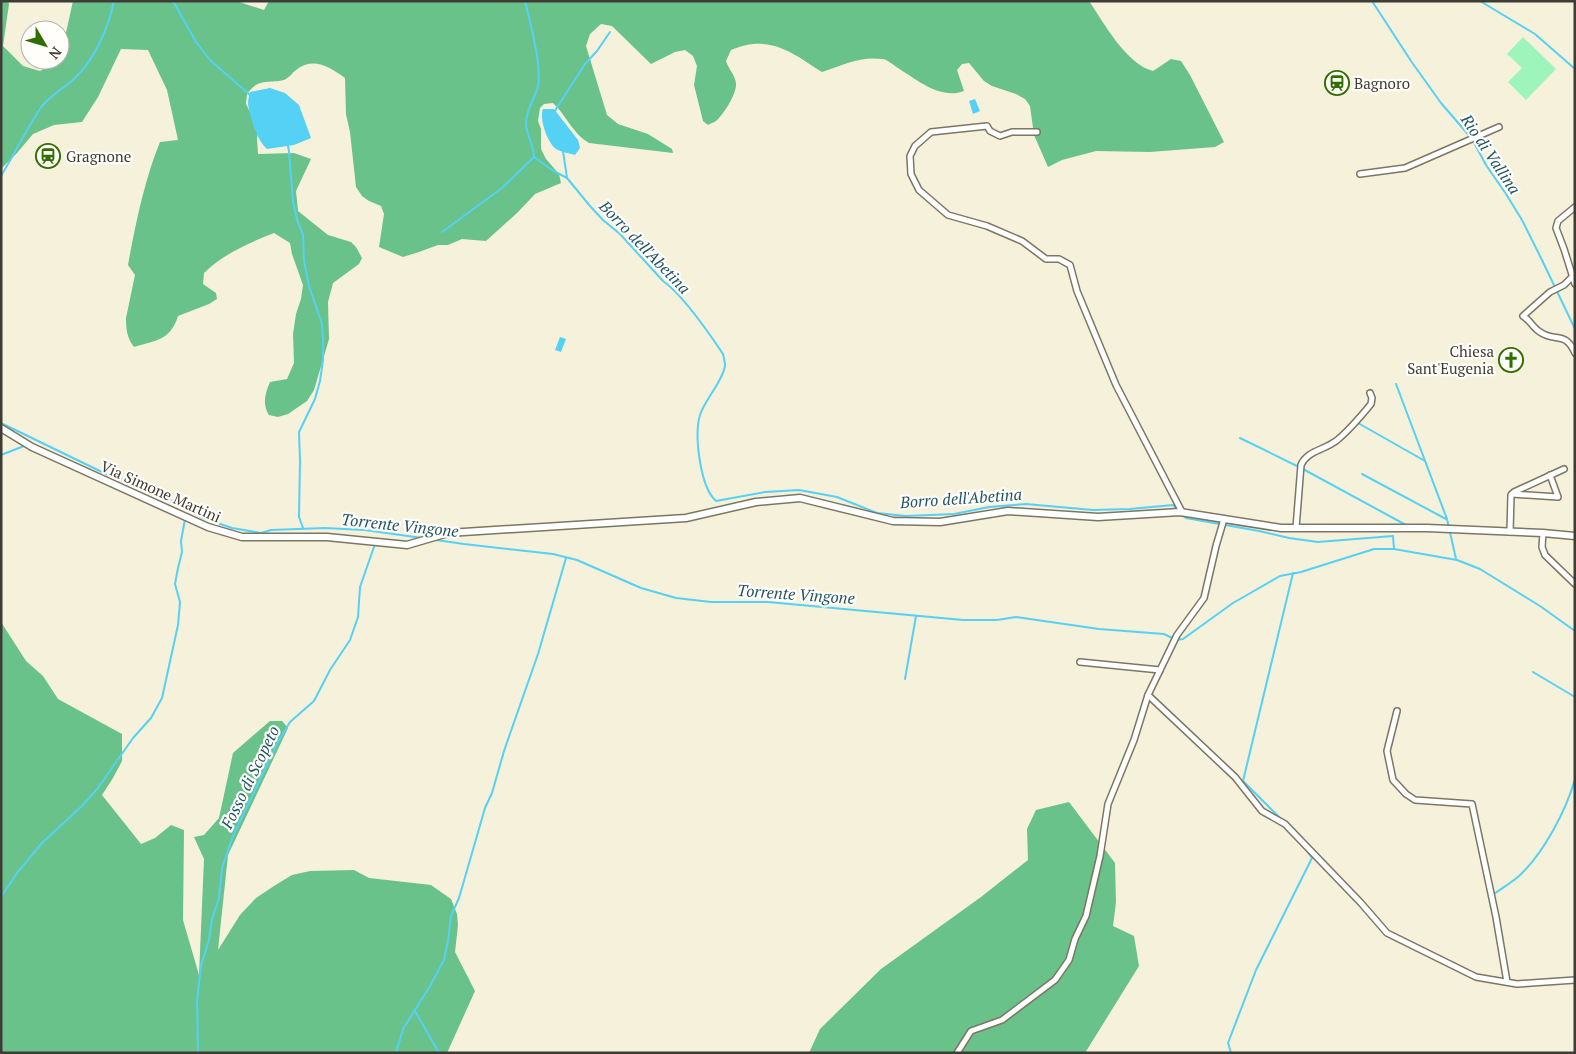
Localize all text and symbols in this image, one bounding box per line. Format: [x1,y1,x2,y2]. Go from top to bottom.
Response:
north arrow [20,20,70,70]
text: N [45,43,66,64]
station icon: Bagnoro [1324,70,1350,96]
place label: Bagnoro [1354,73,1410,93]
water label: Rio di Vallina [1456,109,1526,198]
station icon: Gragnone [35,143,61,169]
place label: Gragnone [66,146,131,166]
water label: Borro dell'Abetina [594,195,695,299]
place label: Chiesa Sant'Eugenia [1407,341,1494,378]
church icon: Chiesa Sant'Eugenia [1498,347,1524,373]
street label: Via Simone Martini [98,455,224,527]
water label: Borro dell'Abetina [898,483,1023,513]
water label: Torrente Vingone [340,508,460,542]
water label: Torrente Vingone [736,579,856,609]
water label: Fosso di Scopeto [215,722,284,833]

